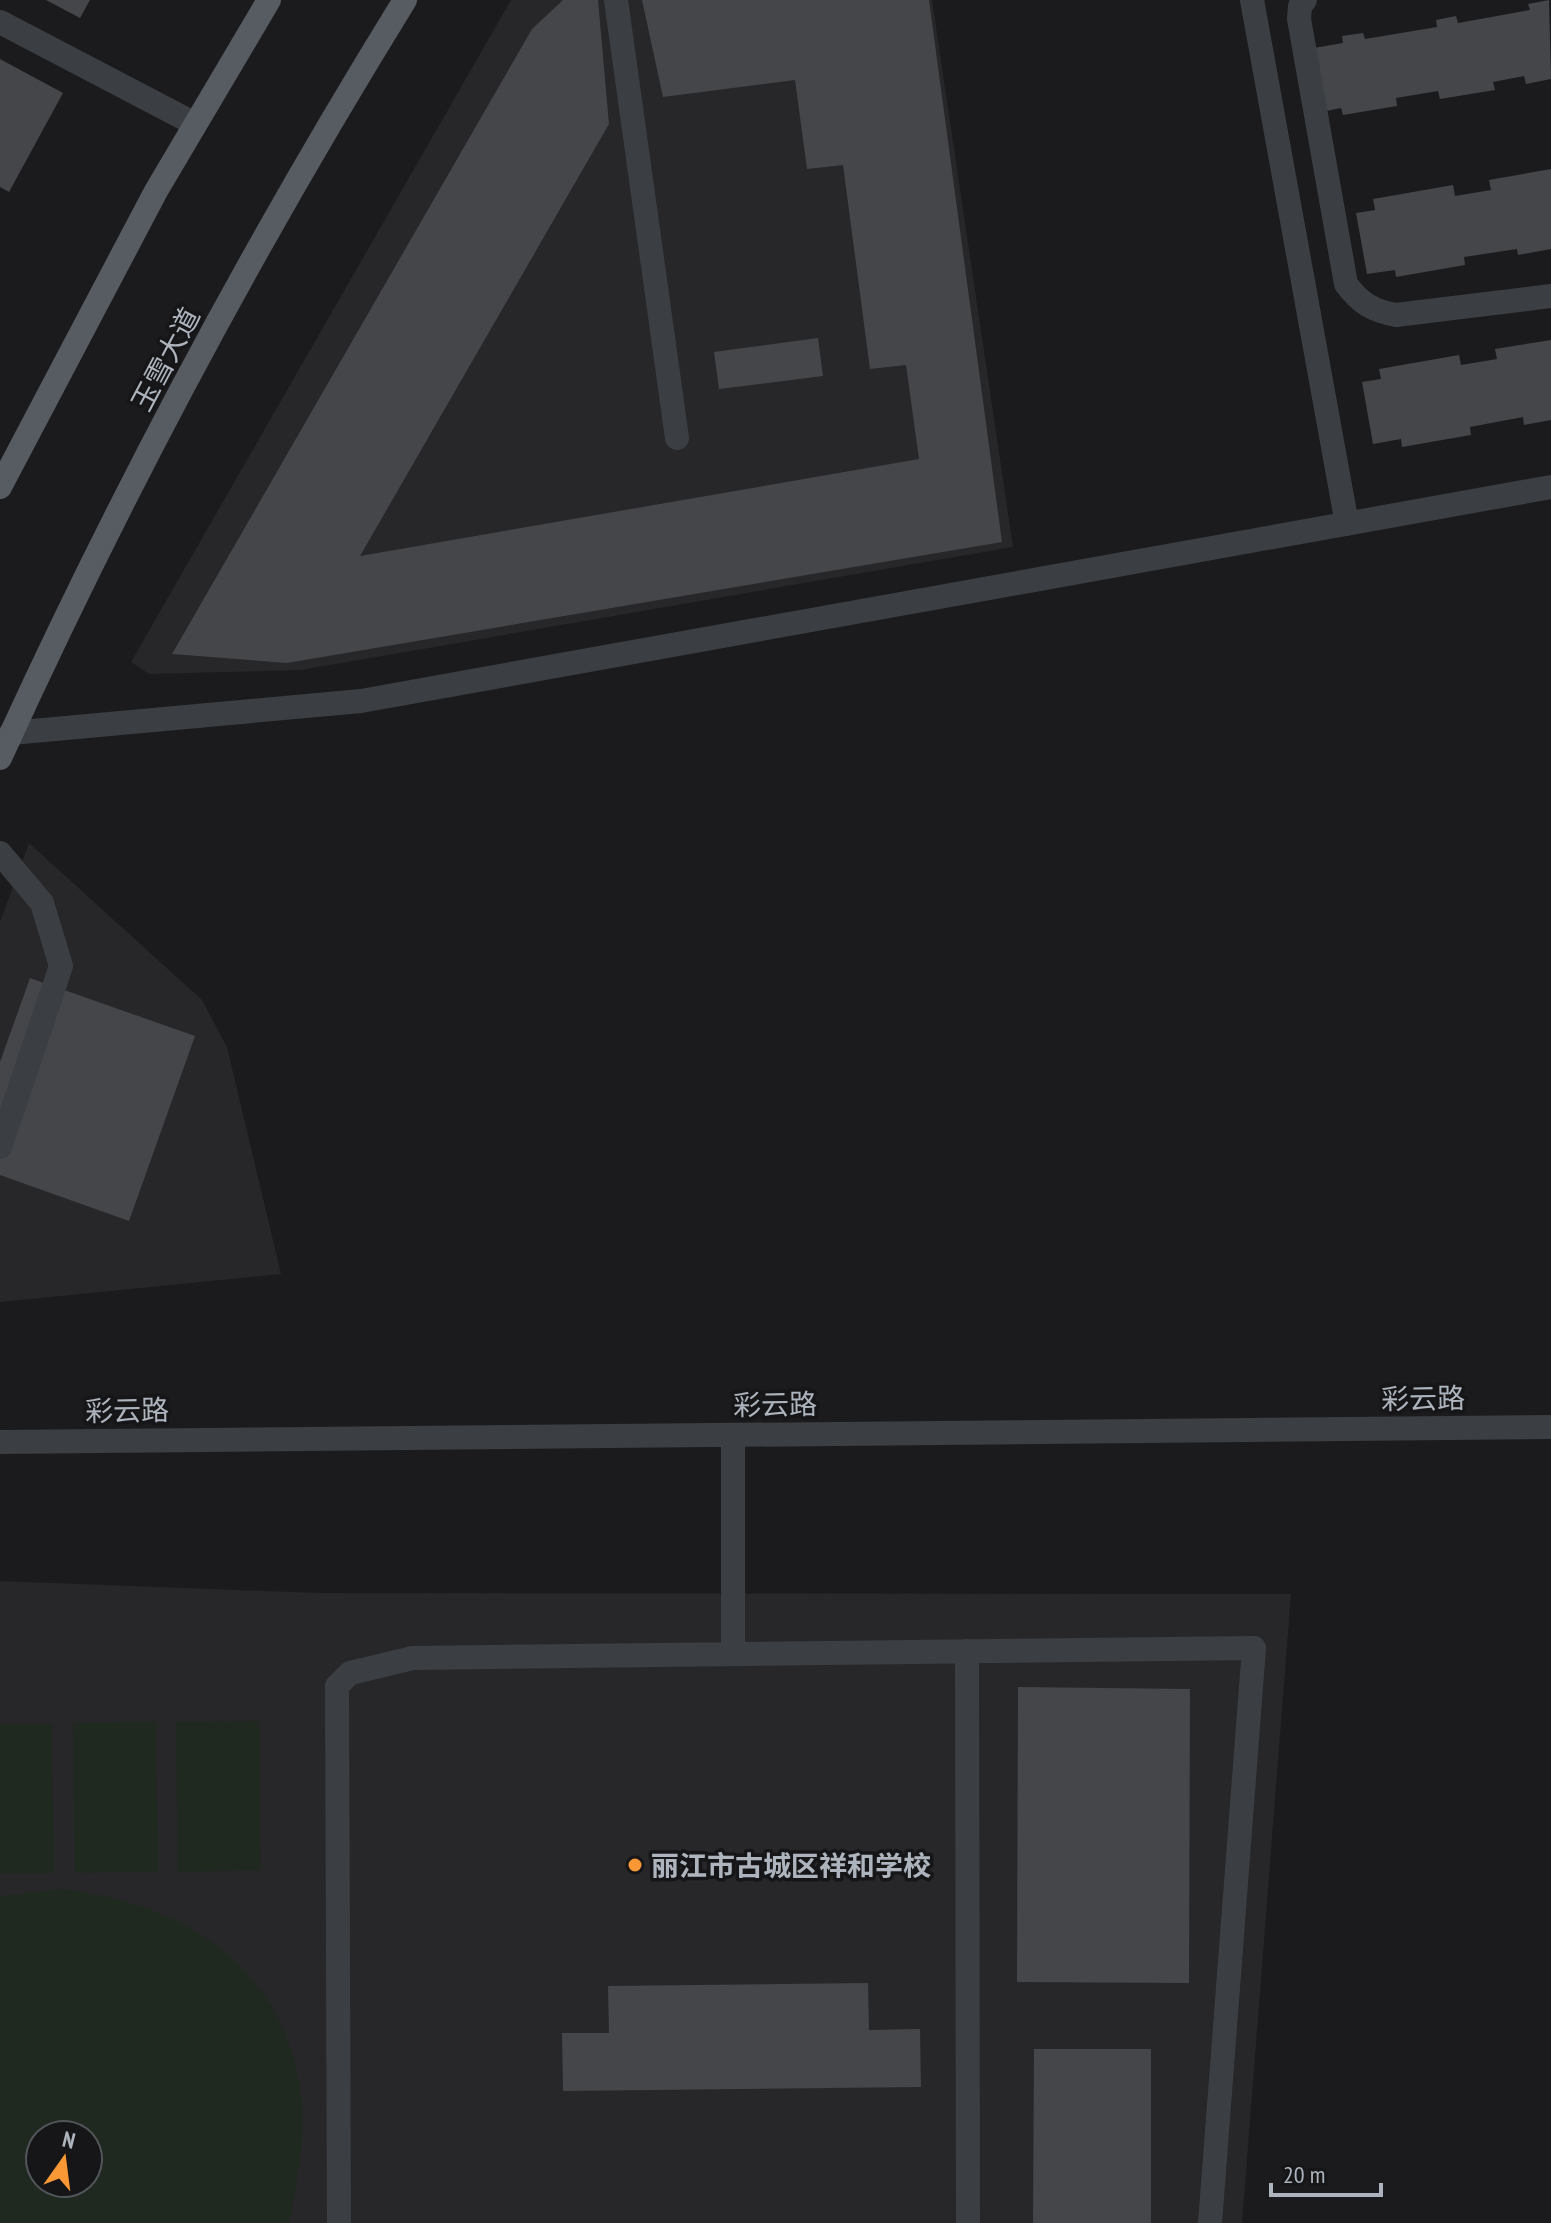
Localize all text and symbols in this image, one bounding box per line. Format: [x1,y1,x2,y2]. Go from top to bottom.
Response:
street label: 玉雪大道 [122,301,208,417]
street label: 彩云路 [1381,1379,1465,1417]
street label: 彩云路 [733,1385,817,1423]
street label: 彩云路 [85,1391,169,1429]
place label: 丽江市古城区祥和学校 [651,1847,931,1884]
marker: 丽江市古城区祥和学校 [626,1856,644,1874]
north arrow [24,2119,104,2199]
text: N [60,2125,78,2155]
scale bar [1271,2147,1381,2197]
text: 20 m [1283,2159,1325,2190]

